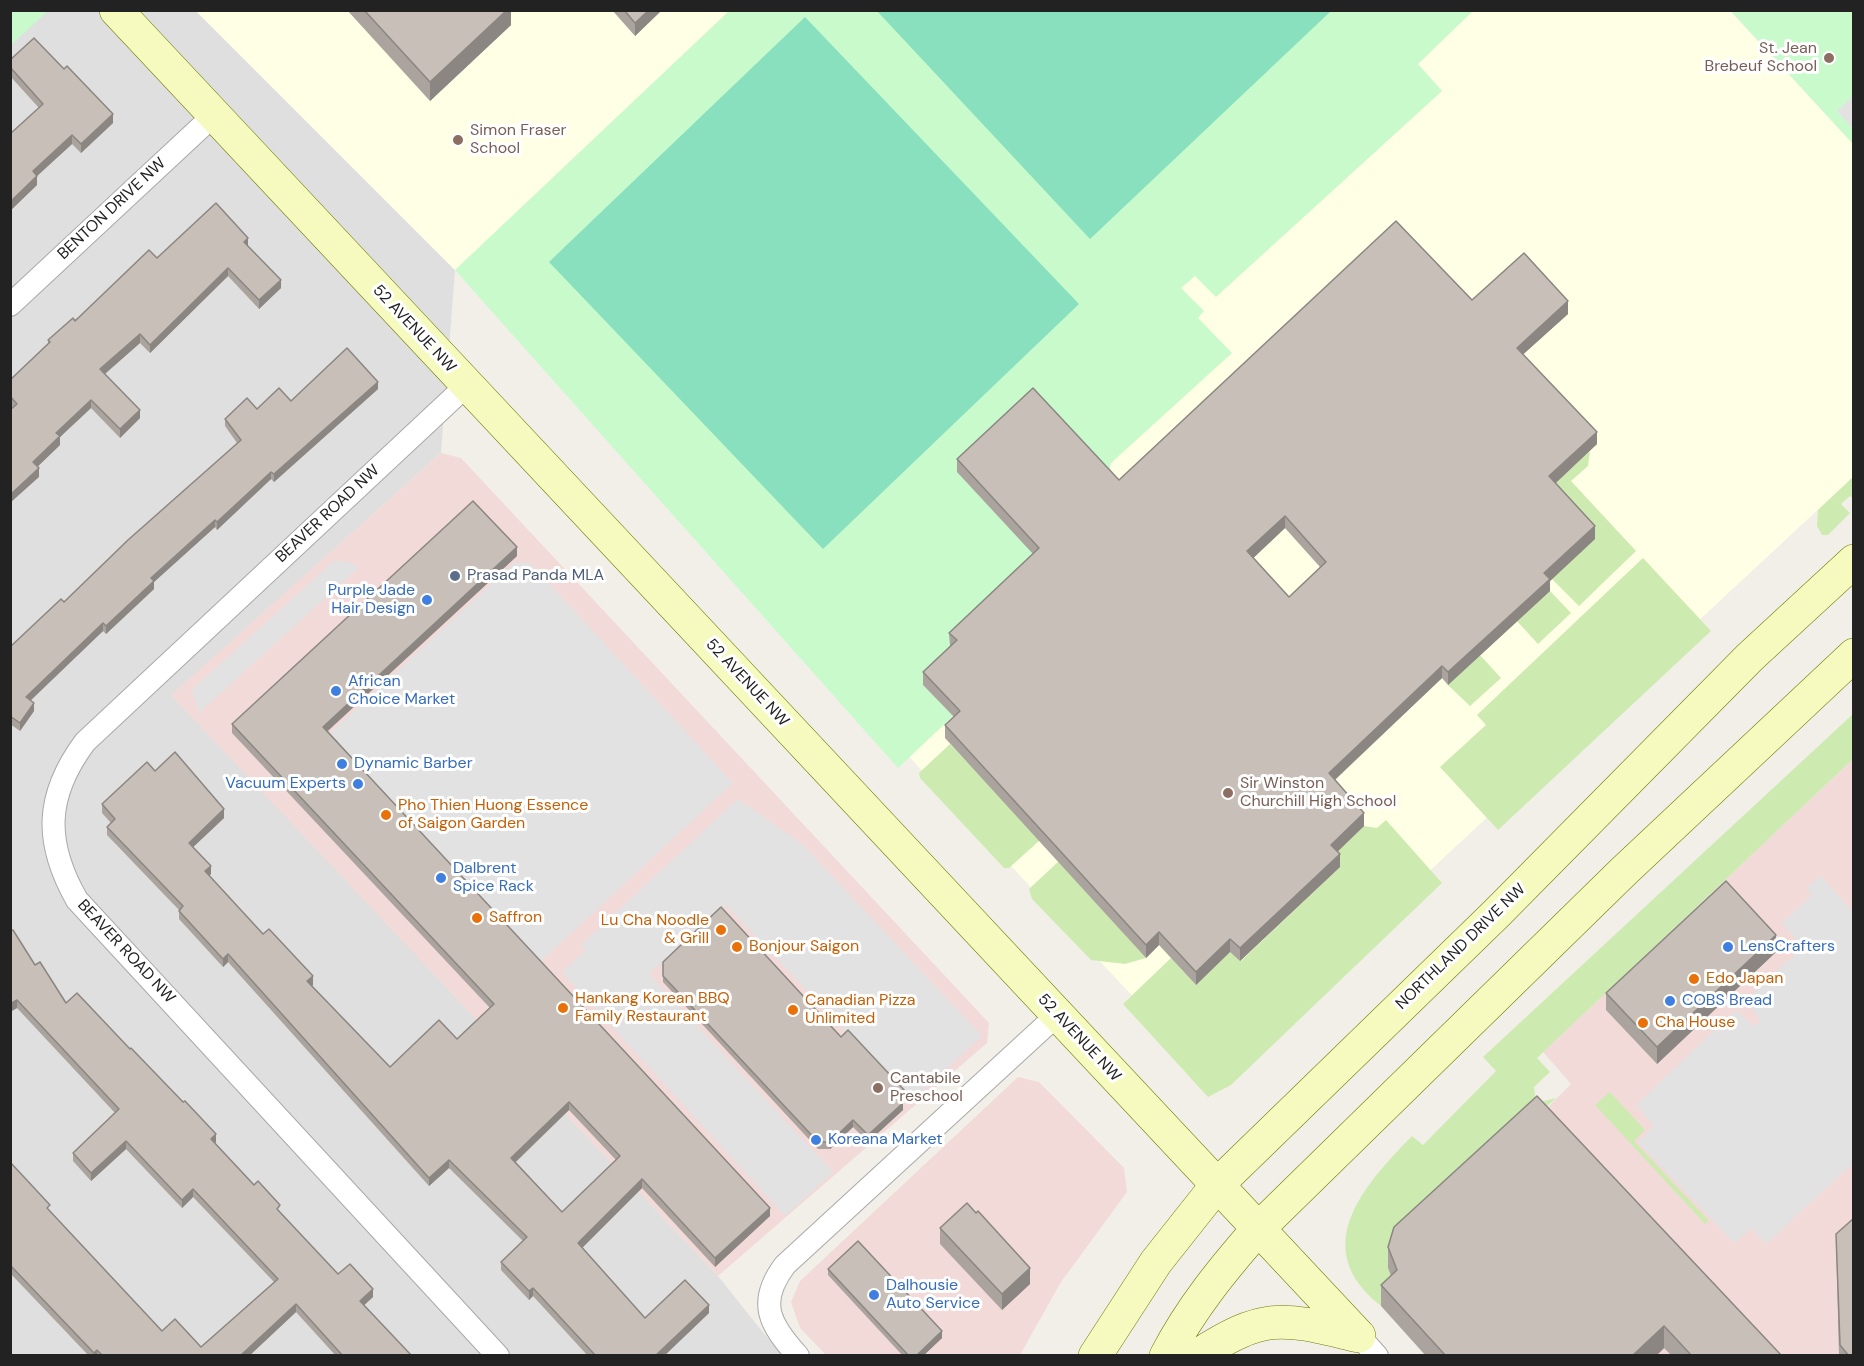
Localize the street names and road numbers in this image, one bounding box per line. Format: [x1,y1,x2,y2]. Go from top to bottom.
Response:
street label: BENTON DRIVE NW [54,154,170,264]
street label: 52 AVENUE NW [368,281,460,377]
street label: BEAVER ROAD NW [272,461,384,567]
street label: 52 AVENUE NW [701,635,793,731]
street label: NORTHLAND DRIVE NW [1392,880,1530,1014]
street label: BEAVER ROAD NW [73,896,179,1008]
street label: 52 AVENUE NW [1033,990,1125,1086]

